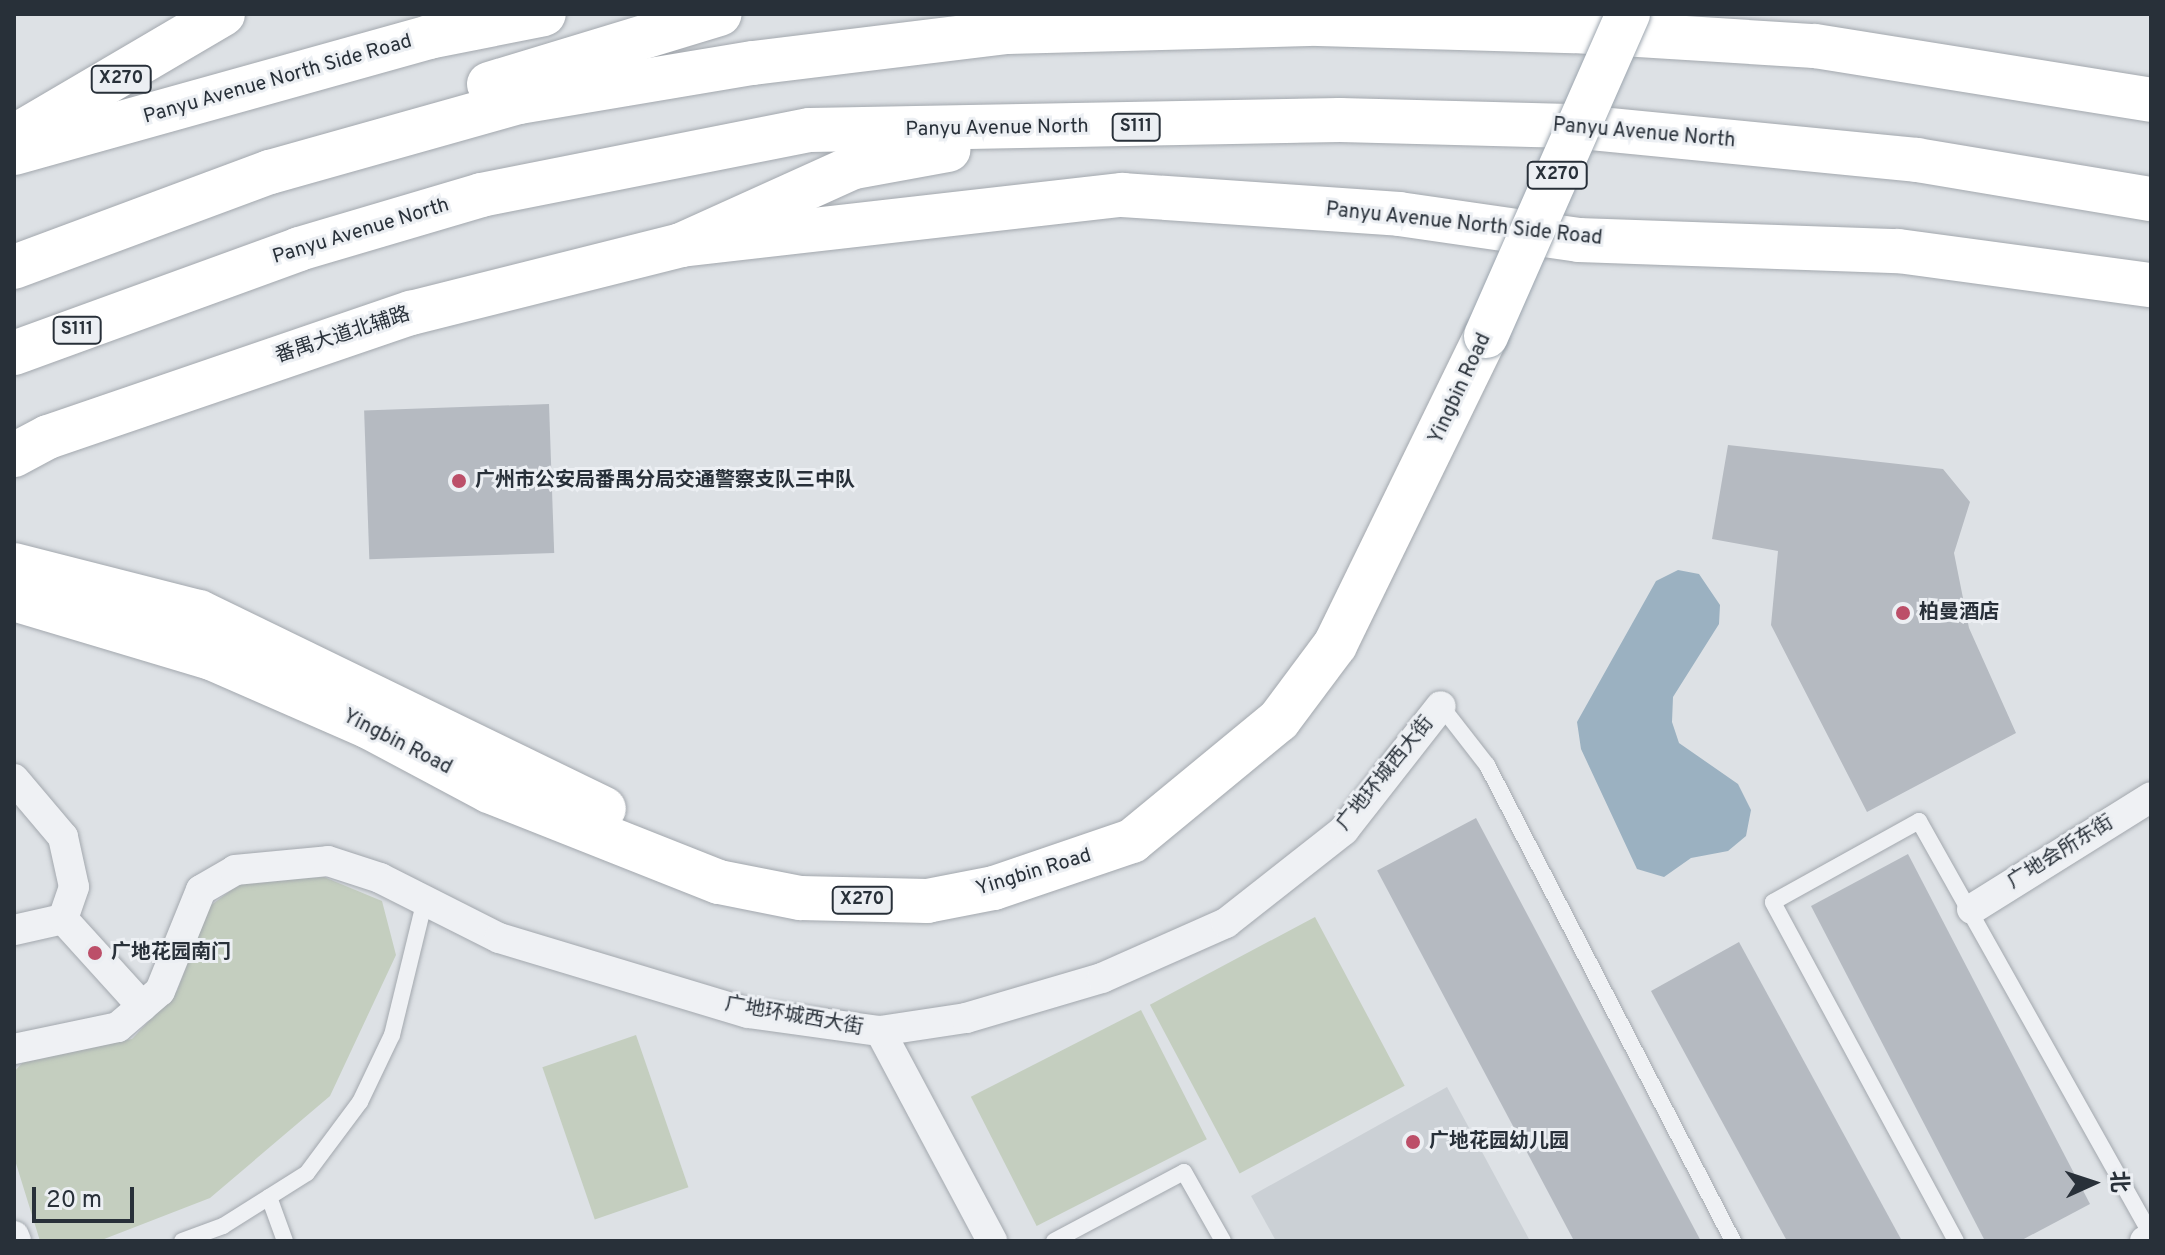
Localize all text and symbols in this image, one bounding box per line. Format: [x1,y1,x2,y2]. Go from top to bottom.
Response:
street label: Panyu Avenue North Side Road [141,30,415,130]
road number: X270 [89,65,153,93]
road number: S111 [1110,113,1162,141]
street label: Panyu Avenue North [1551,114,1737,154]
street label: Panyu Avenue North [905,115,1089,143]
road number: X270 [1525,161,1589,189]
street label: Panyu Avenue North [269,194,453,270]
street label: Panyu Avenue North Side Road [1324,198,1604,252]
street label: 番禺大道北辅路 [273,303,413,369]
road number: S111 [51,316,103,344]
street label: Yingbin Road [1425,330,1497,448]
place label: 广州市公安局番禺分局交通警察支队三中队 [475,469,855,493]
marker: 广州市公安局番禺分局交通警察支队三中队 [450,472,468,490]
place label: 柏曼酒店 [1919,601,1999,625]
marker: 柏曼酒店 [1894,604,1912,622]
street label: Yingbin Road [338,705,456,781]
street label: 广地环城西大街 [1333,712,1439,836]
street label: 广地会所东街 [2004,811,2118,895]
street label: Yingbin Road [973,844,1095,902]
road number: X270 [830,886,894,914]
place label: 广地花园南门 [111,941,231,965]
marker: 广地花园南门 [86,944,104,962]
street label: 广地环城西大街 [723,993,865,1041]
place label: 广地花园幼儿园 [1429,1130,1569,1154]
marker: 广地花园幼儿园 [1404,1133,1422,1151]
north arrow [2053,1143,2133,1223]
text: 北 [2103,1170,2132,1193]
scale bar [36,1171,138,1221]
text: 20 m [46,1186,102,1216]

